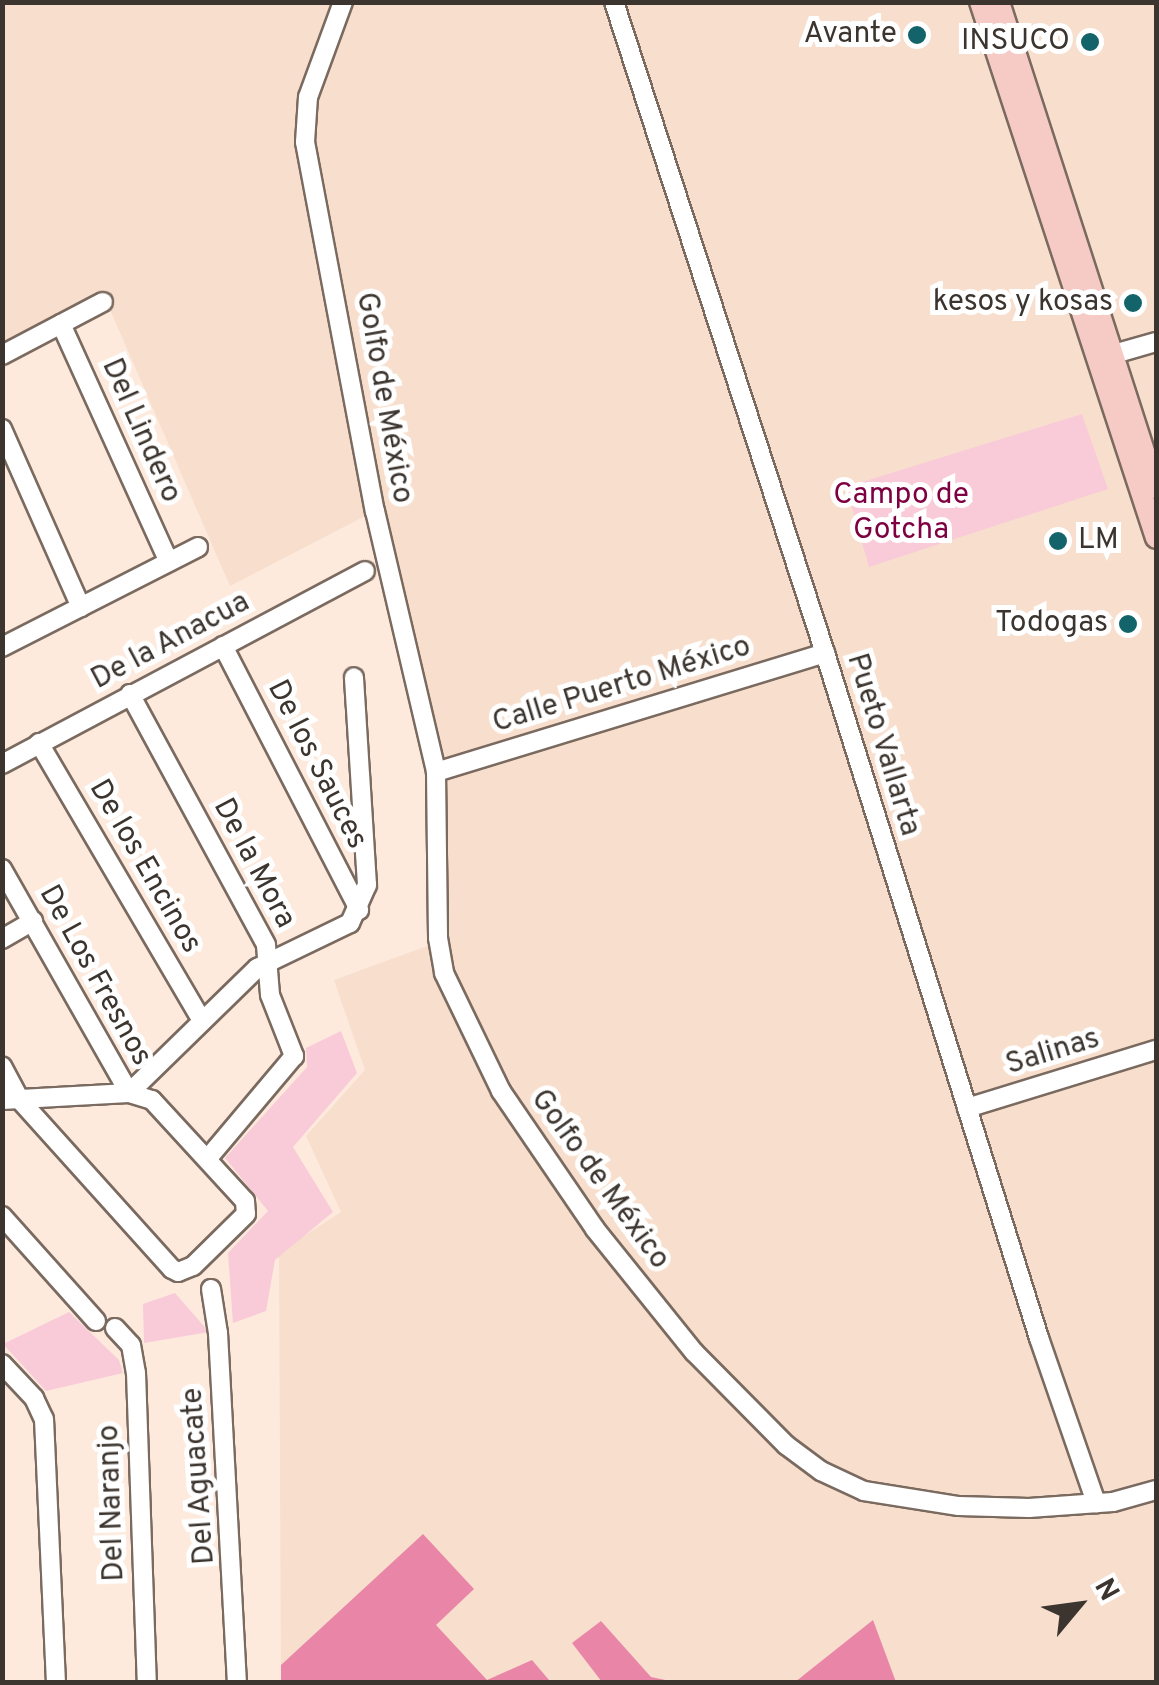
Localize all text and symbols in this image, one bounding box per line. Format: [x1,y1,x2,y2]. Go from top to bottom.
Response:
place label: Avante [804,17,897,53]
marker: Avante [906,24,928,46]
place label: INSUCO [961,24,1070,60]
marker: INSUCO [1079,31,1101,53]
place label: kesos y kosas [933,285,1113,321]
street label: Golfo de México [347,290,419,506]
marker: kesos y kosas [1122,292,1144,314]
street label: Del Lindero [92,353,188,509]
park label: Campo de Gotcha [833,478,969,548]
place label: LM [1078,523,1119,559]
marker: LM [1047,530,1069,552]
street label: De la Anacua [85,585,257,699]
place label: Todogas [995,606,1108,642]
marker: Todogas [1117,613,1139,635]
street label: Calle Puerto México [489,630,755,742]
street label: Pueto Vallarta [837,649,927,841]
street label: De los Sauces [258,675,374,855]
street label: De los Encinos [80,774,208,960]
street label: De la Mora [204,793,302,935]
street label: De Los Fresnos [30,879,158,1073]
street label: Salinas [1002,1022,1104,1084]
street label: Golfo de México [522,1083,676,1277]
street label: Del Aguacate [176,1386,224,1566]
street label: Del Naranjo [92,1424,134,1582]
north arrow [1029,1555,1129,1655]
text: N [1085,1573,1126,1608]

